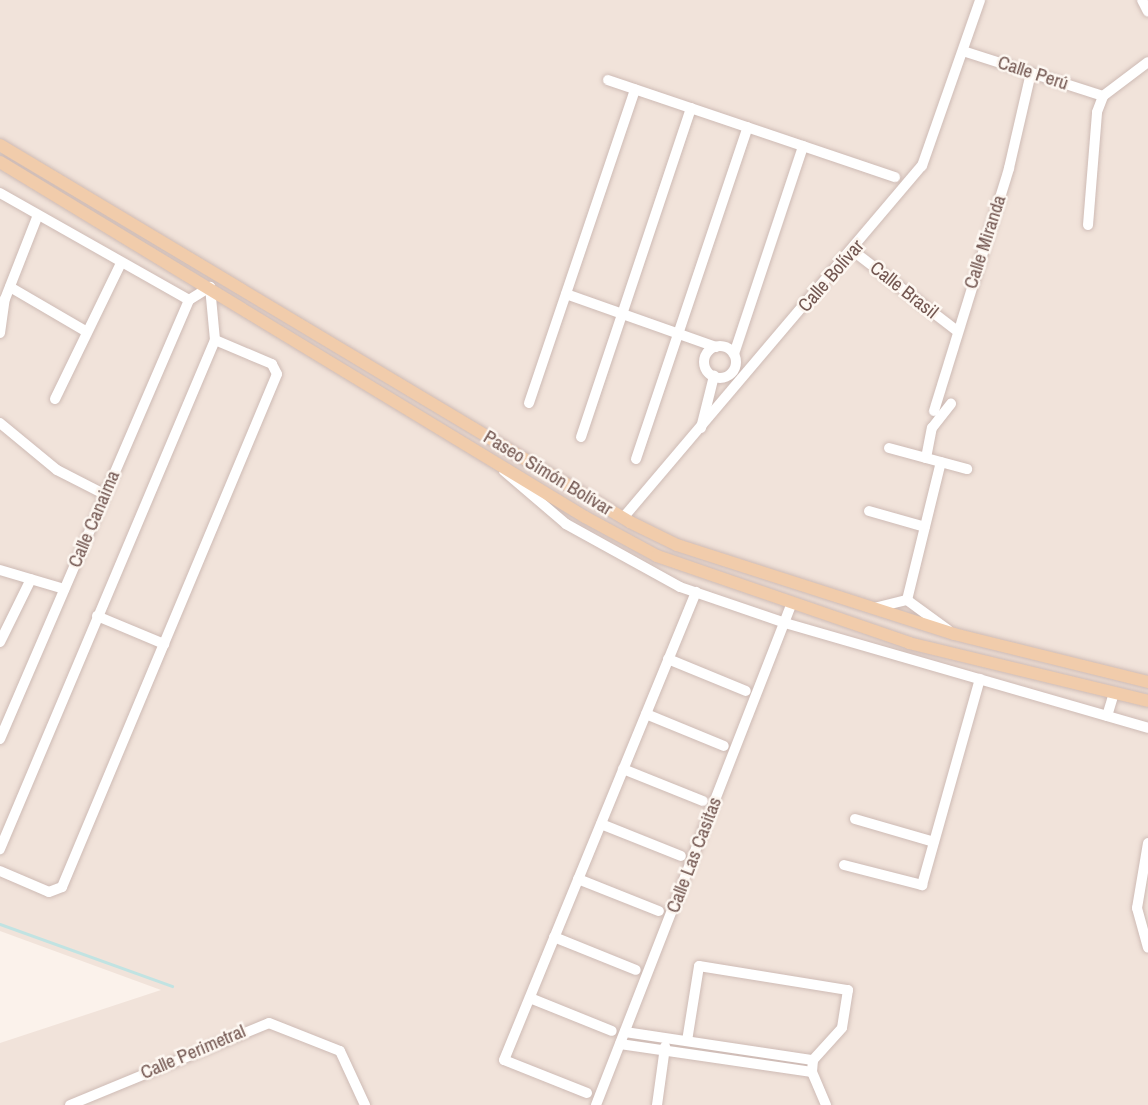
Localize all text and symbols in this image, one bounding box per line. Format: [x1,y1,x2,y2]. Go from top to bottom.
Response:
street label: Calle Perú [995,51,1071,95]
street label: Calle Miranda [959,192,1011,292]
street label: Calle Bolívar [793,235,869,317]
street label: Calle Brasil [866,256,942,324]
street label: Paseo Simón Bolívar [479,426,617,520]
street label: Calle Canaima [63,467,125,571]
street label: Calle Las Casitas [661,794,727,916]
street label: Calle Perimetral [137,1020,249,1084]

